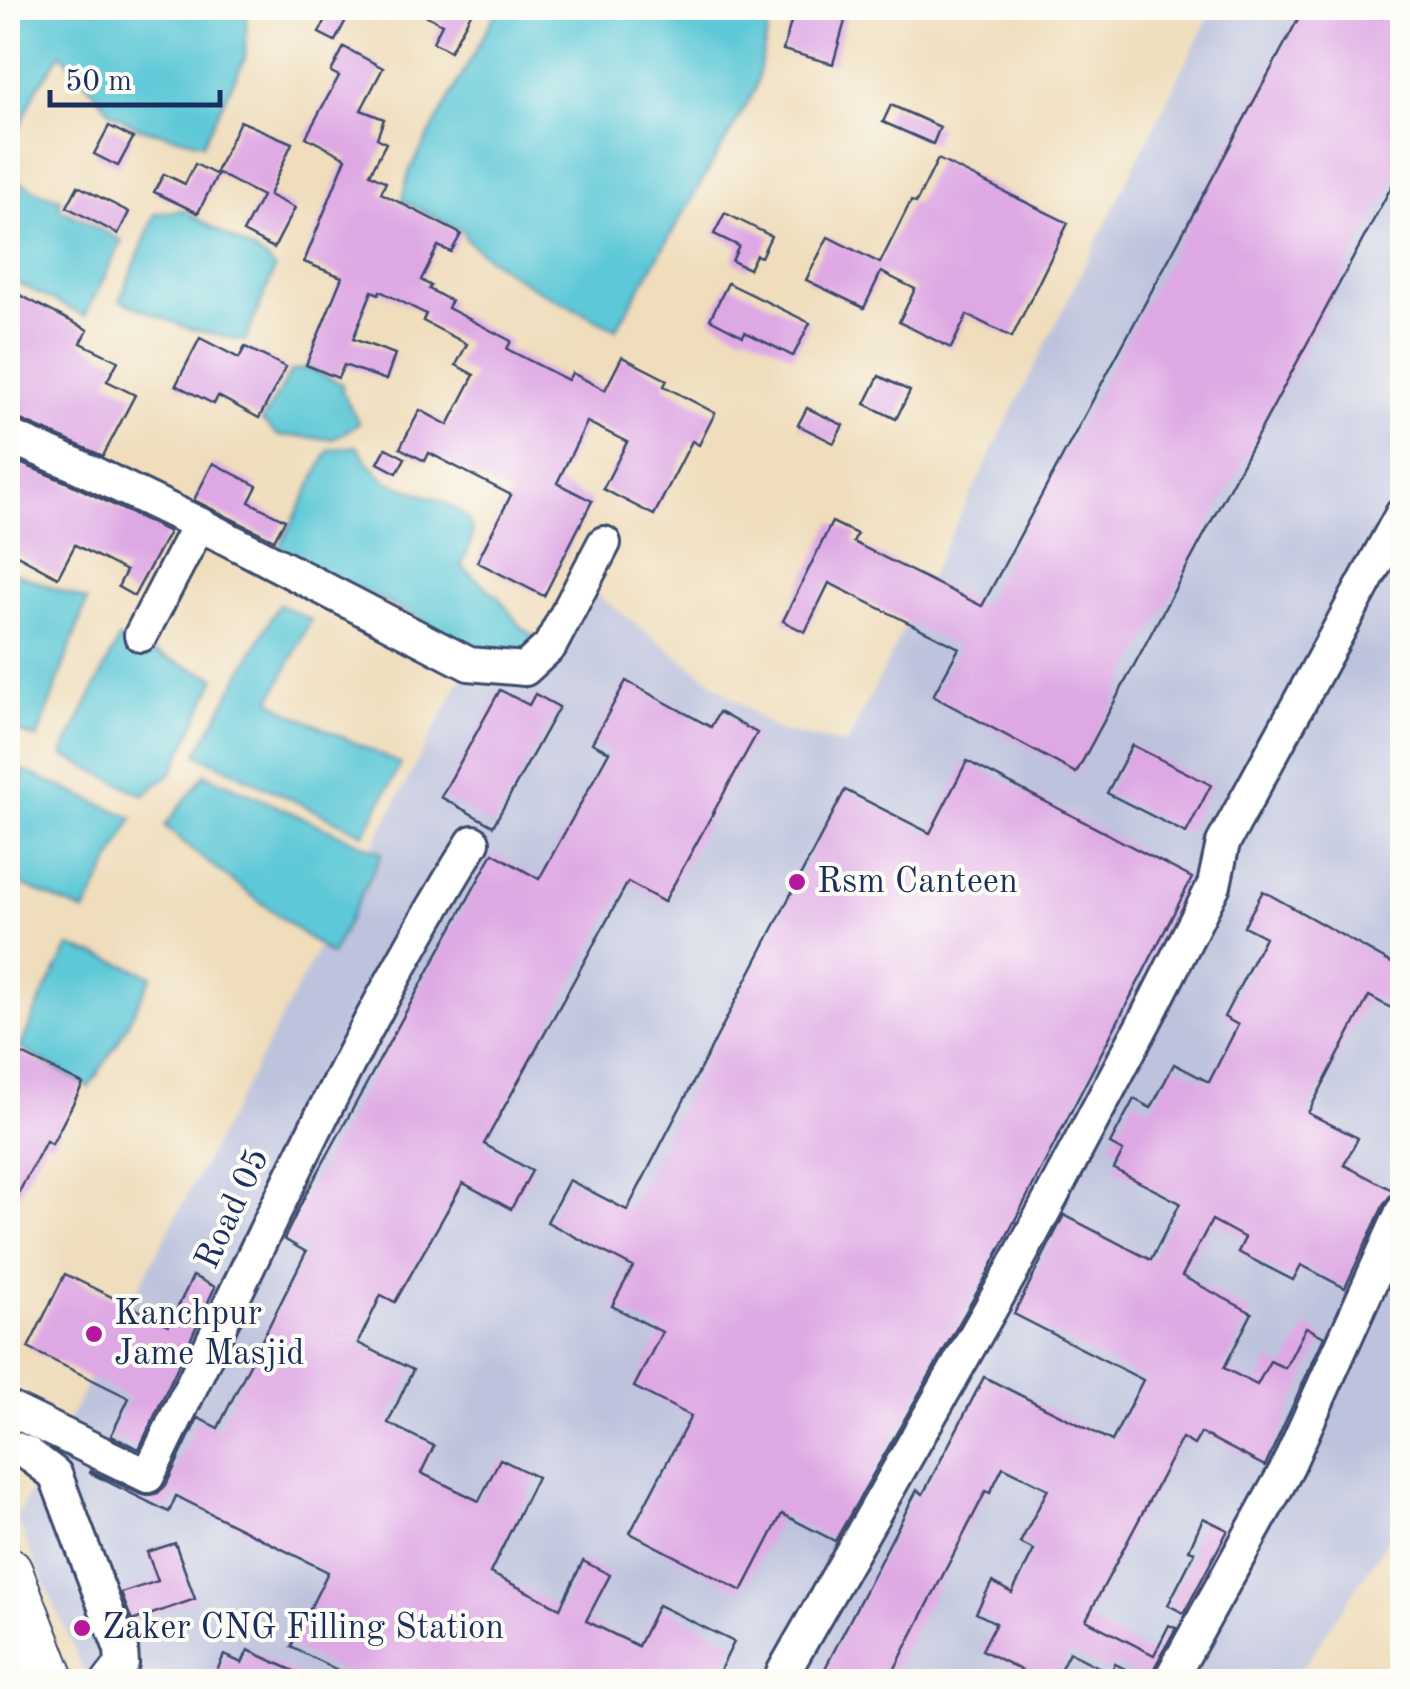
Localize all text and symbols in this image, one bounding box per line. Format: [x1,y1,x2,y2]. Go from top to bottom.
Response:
scale bar [50,45,220,107]
text: 50 m [65,67,132,97]
place label: Rsm Canteen [817,865,1018,900]
marker: Rsm Canteen [786,871,808,893]
street label: Road 05 [190,1143,276,1275]
place label: Kanchpur Jame Masjid [114,1297,305,1372]
marker: Kanchpur Jame Masjid [83,1323,105,1345]
place label: Zaker CNG Filling Station [102,1611,504,1646]
marker: Zaker CNG Filling Station [71,1617,93,1639]

